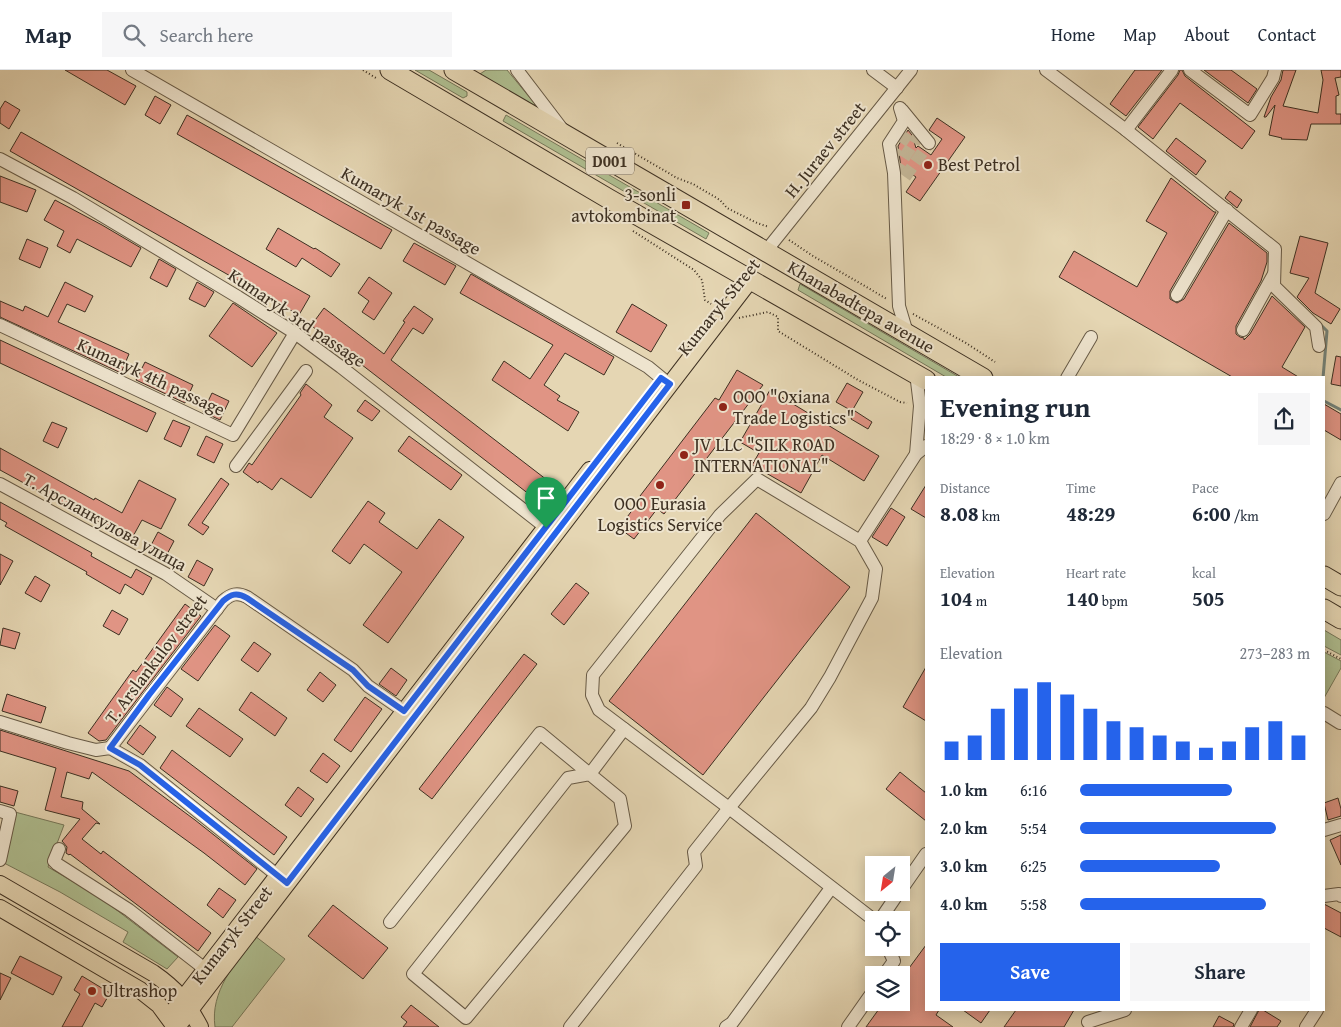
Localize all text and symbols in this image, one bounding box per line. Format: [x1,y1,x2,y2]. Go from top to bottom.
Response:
search box [102,12,452,57]
text: Map [25,17,72,52]
icon: search [120,21,148,49]
text: Search here [160,21,253,49]
text: Home [1051,21,1095,48]
text: Map [1123,21,1156,48]
text: About [1184,21,1230,48]
text: Contact [1258,21,1316,48]
street label: H. Juraev street [777,95,872,204]
road number: D001 [586,148,634,174]
place label: Best Petrol [938,151,1020,178]
street label: Kumaryk 1st passage [336,159,486,262]
marker: Best Petrol [922,159,934,171]
place label: 3-sonli avtokombinat [571,181,677,229]
marker: 3-sonli avtokombinat [680,199,692,211]
street label: Kumaryk Street [671,252,767,361]
street label: Khanabadtepa avenue [783,253,940,360]
street label: Kumaryk 3rd passage [223,261,372,374]
street label: Kumaryk 4th passage [73,330,230,423]
place label: ООО "Oxiana Trade Logistics" [733,383,854,431]
text: Evening run [940,386,1091,427]
button: share [1258,393,1310,445]
marker: ООО "Oxiana Trade Logistics" [717,401,729,413]
text: 18:29 · 8 × 1.0 km [940,426,1050,450]
place label: JV LLC "SILK ROAD INTERNATIONAL" [692,431,835,479]
marker: JV LLC "SILK ROAD INTERNATIONAL" [678,449,690,461]
street label: Т. Арсланкулова улица [18,465,192,578]
pin [525,477,567,528]
text: Distance [940,478,990,498]
text: Time [1066,478,1096,498]
text: Pace [1192,478,1219,498]
marker: OOO Eurasia Logistics Service [654,479,666,491]
icon: arrive [532,484,560,512]
place label: OOO Eurasia Logistics Service [598,490,722,538]
text: 8.08 [940,498,979,529]
text: 48:29 [1066,498,1115,529]
text: 6:00 [1192,498,1231,529]
text: km [979,506,1000,526]
text: /km [1231,506,1259,526]
text: Elevation [940,563,995,583]
text: Heart rate [1066,563,1126,583]
text: kcal [1192,563,1216,583]
text: 104 [940,583,973,614]
text: 140 [1066,583,1099,614]
text: 505 [1192,583,1225,614]
street label: T. Arslankulov street [98,588,214,729]
text: m [973,591,987,611]
text: bpm [1099,591,1128,611]
text: Elevation [940,641,1003,665]
text: 273–283 m [1240,641,1310,665]
text: 1.0 km [940,778,987,802]
text: 6:16 [1020,778,1047,802]
text: 2.0 km [940,816,987,840]
text: 5:54 [1020,816,1047,840]
text: 3.0 km [940,854,987,878]
text: 6:25 [1020,854,1047,878]
north arrow [865,856,910,901]
map controls [865,856,910,1011]
street label: Kumaryk Street [184,879,279,990]
text: 4.0 km [940,892,987,916]
text: 5:58 [1020,892,1047,916]
button: locate [865,911,910,956]
button: Save [940,943,1120,1001]
button: Share [1130,943,1310,1001]
button: layers [865,966,910,1011]
place label: Ultrashop [102,977,177,1004]
marker: Ultrashop [86,985,98,997]

